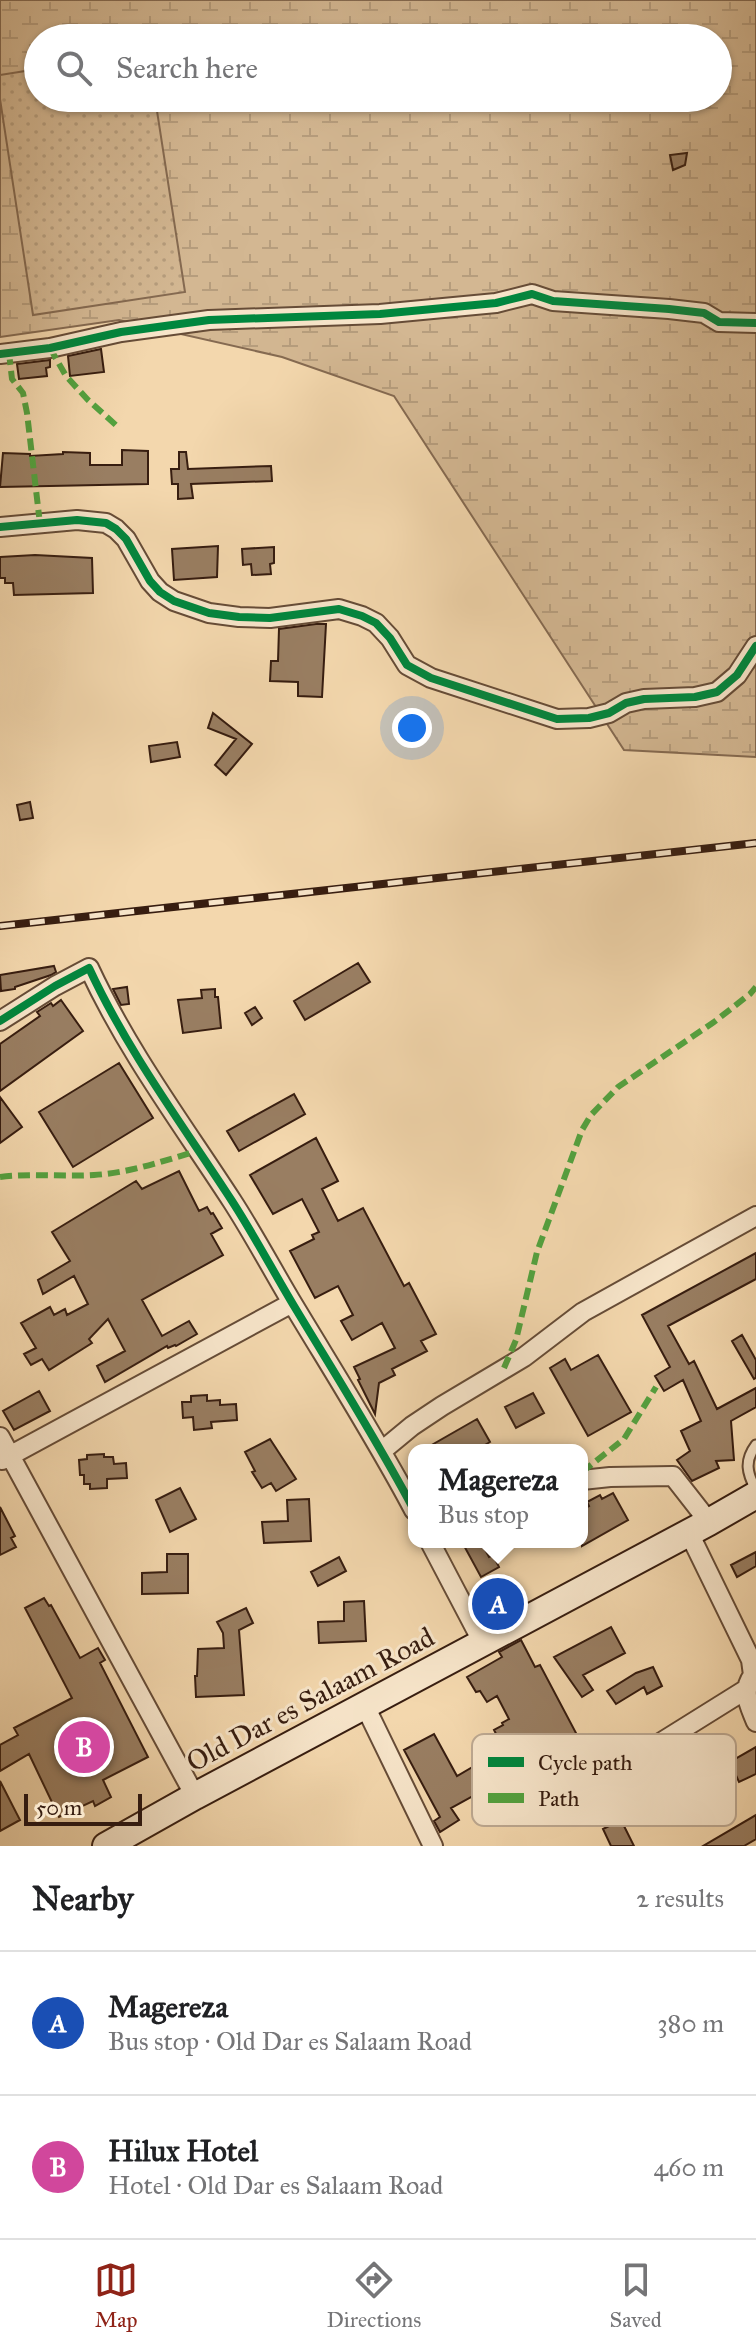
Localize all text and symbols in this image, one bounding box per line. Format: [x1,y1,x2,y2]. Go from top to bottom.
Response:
search box [24,24,732,112]
icon: search [52,46,96,90]
text: Search here [116,50,258,86]
your location [392,708,432,748]
popup [408,1444,588,1548]
text: Magereza [438,1462,558,1498]
text: Bus stop [438,1498,529,1530]
pin: A [472,1574,524,1634]
street label: Old Dar es Salaam Road [180,1619,440,1780]
pin: B [58,1717,110,1777]
legend [472,1734,736,1826]
text: Cycle path [538,1749,633,1776]
text: Path [538,1785,580,1812]
scale bar [24,1790,142,1826]
text: 50 m [36,1794,82,1821]
text: Nearby [32,1878,134,1919]
text: 2 results [636,1882,724,1914]
text: Magereza [108,1989,228,2025]
text: A [49,2007,67,2039]
text: 380 m [657,2007,724,2039]
text: Bus stop · Old Dar es Salaam Road [108,2025,472,2057]
text: Hilux Hotel [108,2133,258,2169]
text: B [49,2151,67,2183]
text: 460 m [654,2151,724,2183]
text: Hotel · Old Dar es Salaam Road [108,2169,443,2201]
tab: Map [94,2258,138,2333]
tab: Directions [326,2258,421,2333]
tab: Saved [610,2258,662,2333]

